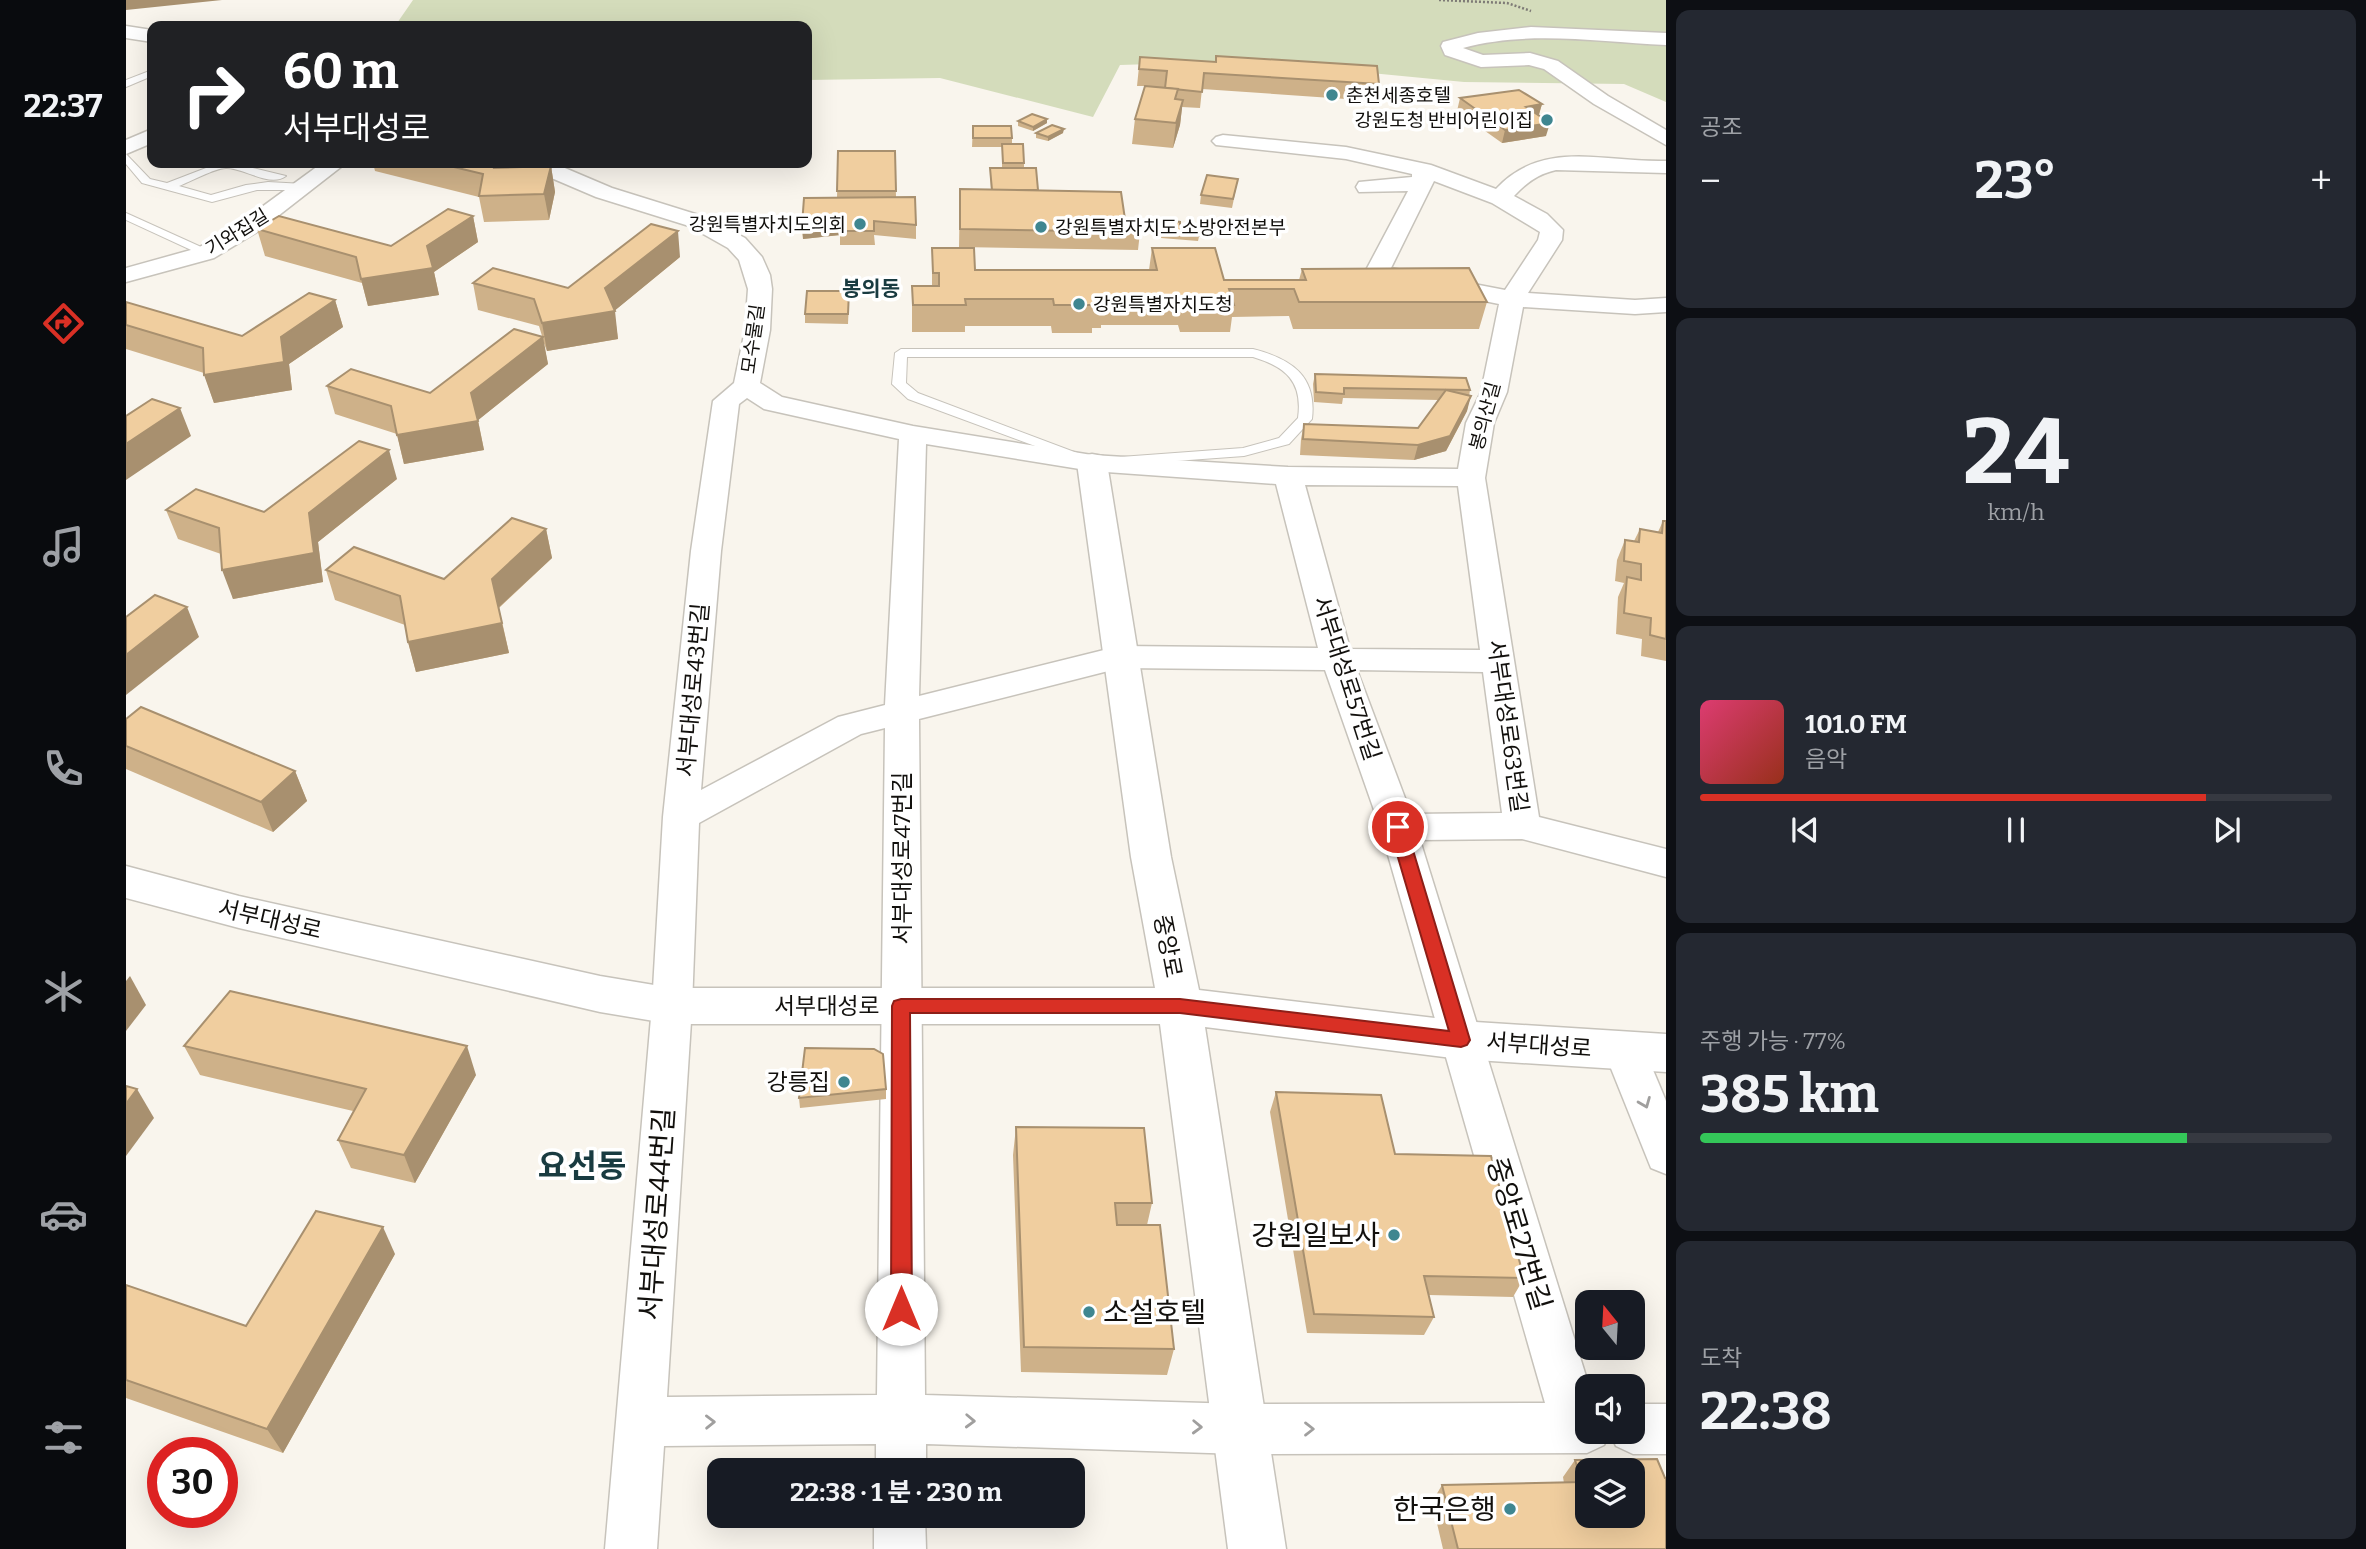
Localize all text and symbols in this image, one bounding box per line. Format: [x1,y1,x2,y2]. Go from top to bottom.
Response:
text: 60 m [283,42,399,101]
icon: right [168,49,259,140]
place label: 춘천세종호텔 [1346,84,1451,107]
text: 22:37 [23,87,103,125]
marker: 춘천세종호텔 [1324,87,1340,103]
text: 서부대성로 [283,109,430,147]
place label: 강원도청 반비어린이집 [1354,109,1533,132]
marker: 강원도청 반비어린이집 [1539,112,1555,128]
text: 공조 [1700,113,1742,141]
text: 23° [1975,149,2057,212]
text: − [1700,158,1721,204]
text: + [2310,158,2332,204]
street label: 기와집길 [201,204,273,260]
place label: 강원특별자치도의회 [689,213,846,236]
marker: 강원특별자치도의회 [852,216,868,232]
place label: 강원특별자치도 소방안전본부 [1055,216,1286,239]
marker: 강원특별자치도 소방안전본부 [1033,219,1049,235]
district label: 봉의동 [842,276,900,302]
place label: 강원특별자치도청 [1093,293,1233,316]
marker: 강원특별자치도청 [1071,296,1087,312]
icon: directions [39,299,88,348]
street label: 모수물길 [737,303,769,375]
street label: 봉의산길 [1465,379,1505,453]
text: 24 [1963,398,2069,507]
text: km/h [1988,498,2044,526]
icon: music [39,522,88,571]
street label: 서부대성로57번길 [1307,592,1387,764]
street label: 서부대성로43번길 [671,602,715,778]
street label: 서부대성로63번길 [1482,638,1534,814]
text: 101.0 FM [1805,709,1907,740]
icon: phone [39,744,88,793]
text: 음악 [1805,745,1847,773]
street label: 서부대성로47번길 [888,772,916,944]
pin [1368,797,1428,857]
icon: arrive [1379,808,1417,846]
icon: previous [1786,811,1824,849]
icon: pause [1997,811,2035,849]
icon: next [2208,811,2246,849]
street label: 서부대성로 [215,893,325,945]
street label: 중앙로 [1148,912,1188,980]
icon: climate [39,967,88,1016]
street label: 서부대성로 [774,992,880,1020]
street label: 서부대성로 [1485,1027,1593,1063]
text: 주행 가능 · 77% [1700,1027,1846,1055]
text: 385 km [1700,1063,1879,1126]
place label: 강릉집 [767,1068,830,1096]
marker: 강릉집 [836,1074,852,1090]
one-way arrow [1637,1096,1651,1108]
street label: 서부대성로44번길 [633,1107,681,1321]
district label: 요선동 [538,1147,626,1185]
street label: 중앙로27번길 [1480,1154,1558,1314]
icon: car [39,1190,88,1239]
place label: 강원일보사 [1251,1219,1380,1252]
marker: 강원일보사 [1386,1227,1402,1243]
position arrow [864,1272,938,1346]
north arrow [1575,1290,1645,1360]
map controls [1575,1290,1645,1528]
place label: 소설호텔 [1103,1296,1206,1329]
marker: 소설호텔 [1081,1304,1097,1320]
text: 도착 [1700,1344,1742,1372]
button: sound [1575,1374,1645,1444]
text: 22:38 [1700,1380,1832,1443]
icon: filters [39,1413,88,1462]
one-way arrow [704,1414,715,1429]
one-way arrow [964,1414,975,1429]
one-way arrow [1192,1420,1203,1435]
one-way arrow [1304,1421,1314,1437]
speed limit sign: 30 [147,1437,238,1528]
button: layers [1575,1458,1645,1528]
text: 22:38 · 1 분 · 230 m [790,1477,1002,1508]
place label: 한국은행 [1393,1493,1496,1526]
marker: 한국은행 [1502,1501,1518,1517]

